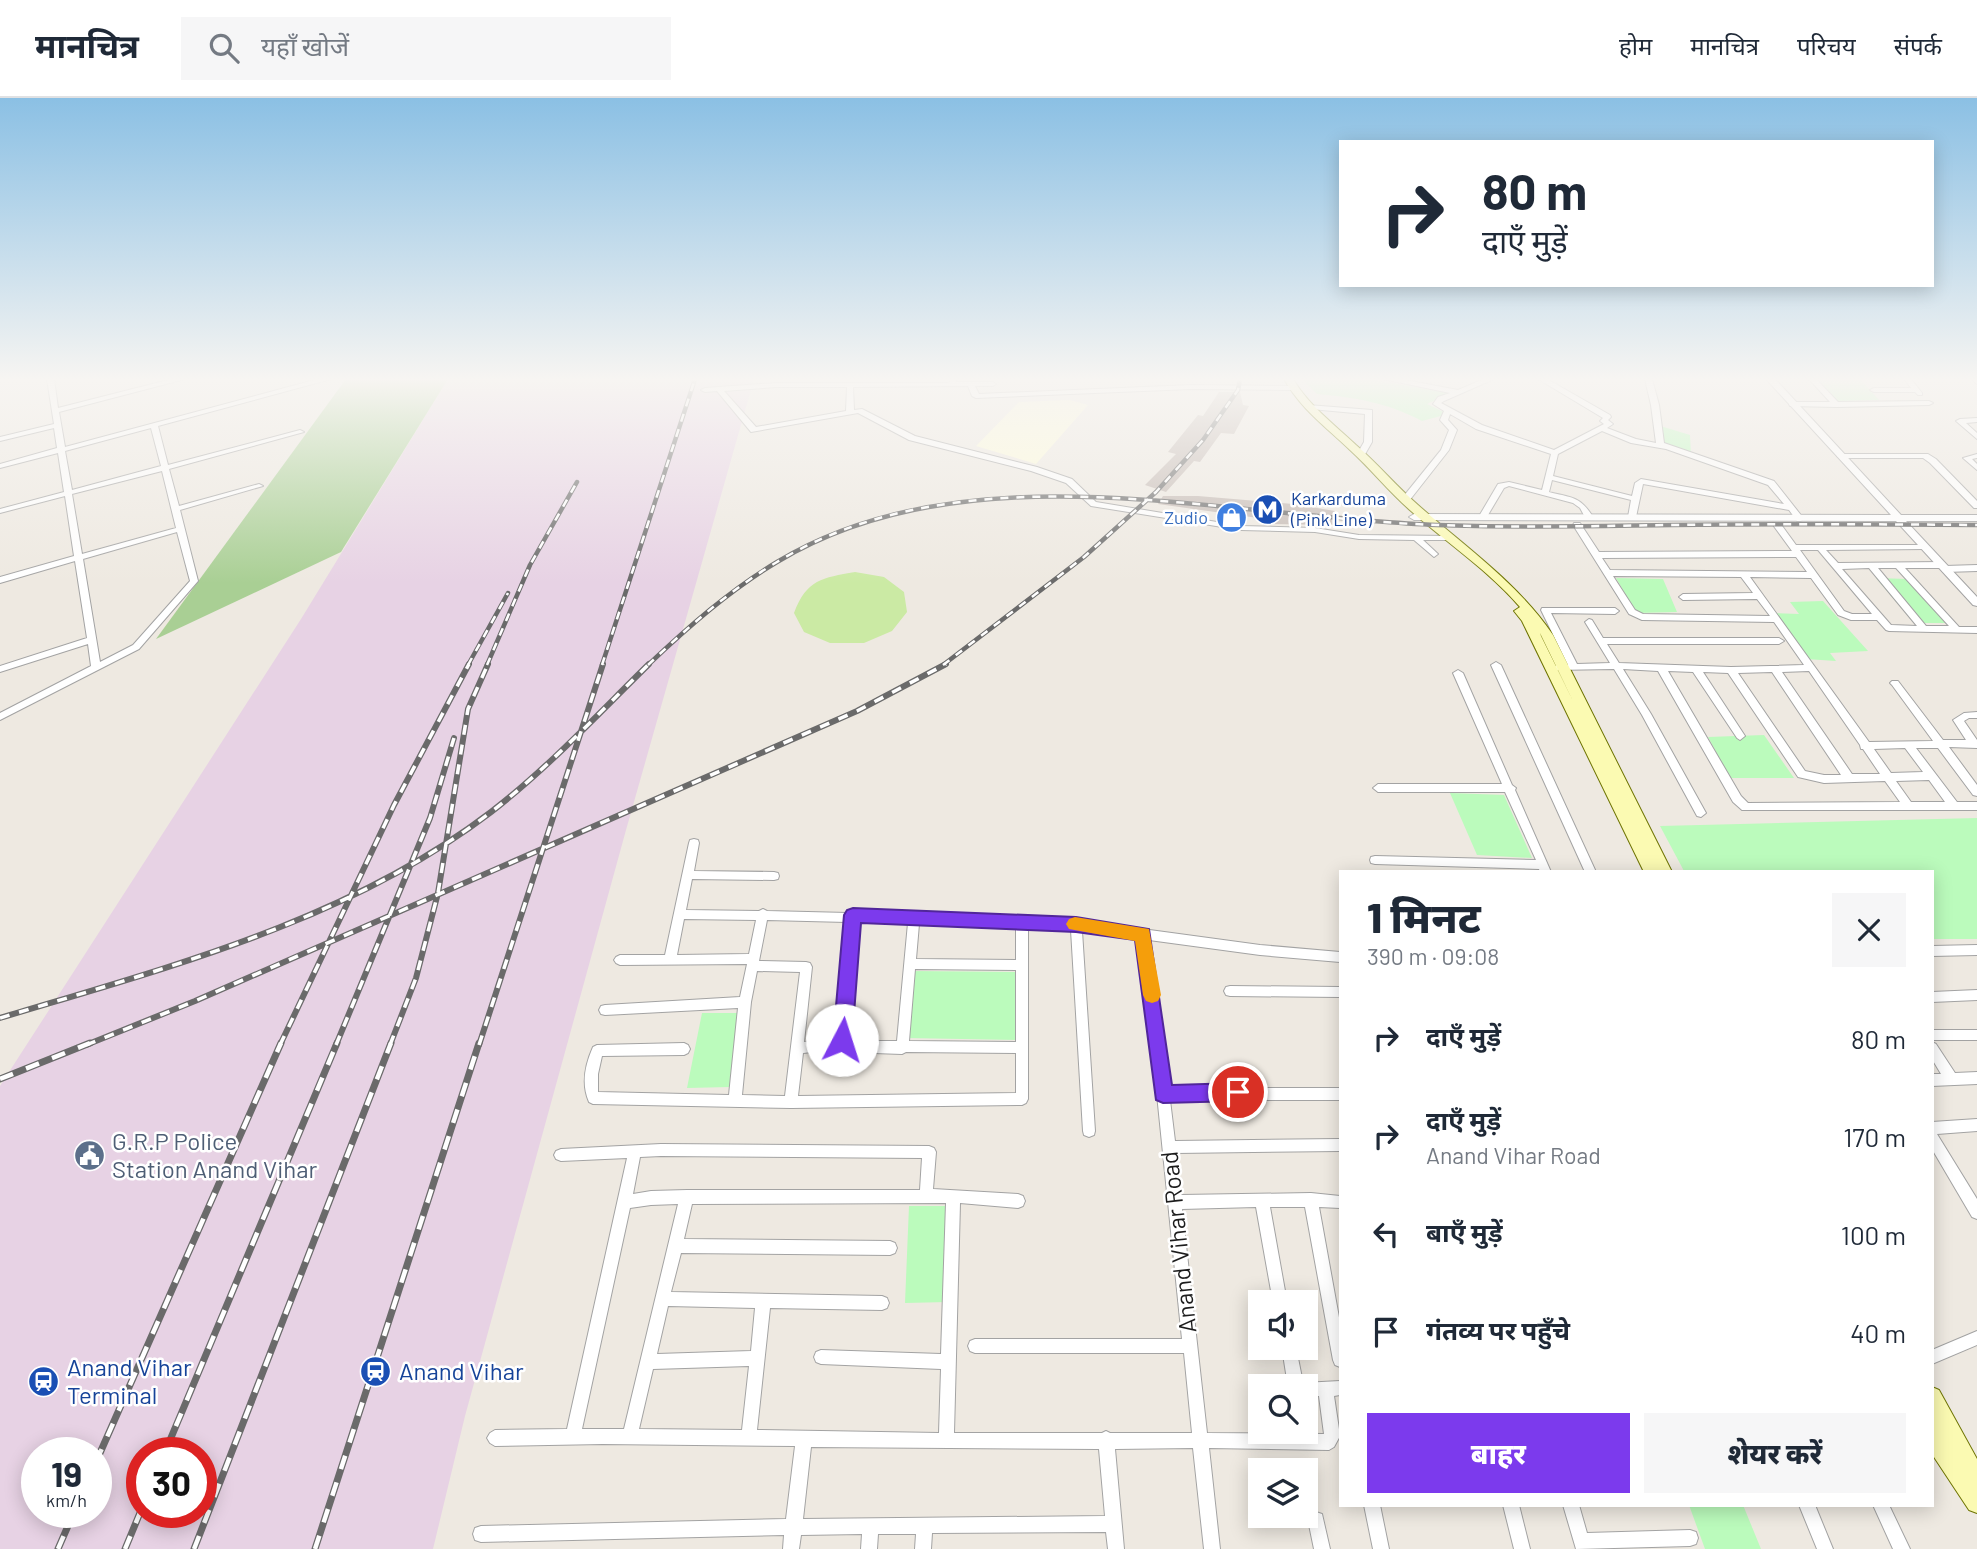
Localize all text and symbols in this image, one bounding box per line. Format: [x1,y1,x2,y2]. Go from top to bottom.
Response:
search box [181,17,671,80]
text: मानचित्र [35,25,139,65]
icon: search [205,29,243,67]
text: यहाँ खोजें [261,30,349,61]
text: होम [1619,31,1652,60]
text: मानचित्र [1690,31,1759,60]
text: परिचय [1797,31,1856,60]
text: संपर्क [1894,31,1942,60]
text: 80 m [1482,161,1587,220]
icon: right [1367,168,1458,259]
text: दाएँ मुड़ें [1482,221,1568,259]
place label: Karkarduma (Pink Line) [1290,487,1386,530]
metro station icon: Karkarduma (Pink Line) [1251,492,1285,526]
shop icon: Zudio [1214,501,1248,535]
place label: Zudio [1164,506,1208,528]
text: 1 मिनट [1367,891,1481,941]
button: close [1832,893,1906,967]
text: 390 m · 09:08 [1367,942,1499,970]
position arrow [805,1003,879,1077]
icon: right [1367,1019,1405,1057]
text: दाएँ मुड़ें [1426,1020,1501,1051]
text: 80 m [1851,1023,1906,1054]
pin [1208,1062,1268,1122]
icon: arrive [1219,1073,1257,1111]
text: दाएँ मुड़ें [1426,1104,1501,1135]
icon: right [1367,1117,1405,1155]
text: 170 m [1843,1121,1906,1152]
place label: G.R.P Police Station Anand Vihar [112,1126,317,1183]
public building icon: G.R.P Police Station Anand Vihar [72,1139,106,1173]
text: Anand Vihar Road [1426,1141,1601,1169]
street label: Anand Vihar Road [1154,1150,1201,1334]
icon: left [1367,1215,1405,1253]
text: बाएँ मुड़ें [1426,1216,1503,1247]
text: 100 m [1841,1219,1906,1250]
map controls [1248,1290,1318,1528]
button: sound [1248,1290,1318,1360]
icon: arrive [1367,1313,1405,1351]
text: गंतव्य पर पहुँचे [1426,1314,1570,1345]
text: 40 m [1850,1317,1906,1348]
place label: Anand Vihar Terminal [67,1352,192,1409]
station icon: Anand Vihar [359,1355,393,1389]
place label: Anand Vihar [399,1356,524,1385]
station icon: Anand Vihar Terminal [27,1365,61,1399]
button: search [1248,1374,1318,1444]
button: बाहर [1367,1413,1630,1493]
button: शेयर करें [1644,1413,1906,1493]
speed limit sign: 30 [126,1437,217,1528]
text: 19 [51,1452,82,1494]
button: layers [1248,1458,1318,1528]
text: km/h [46,1489,87,1511]

